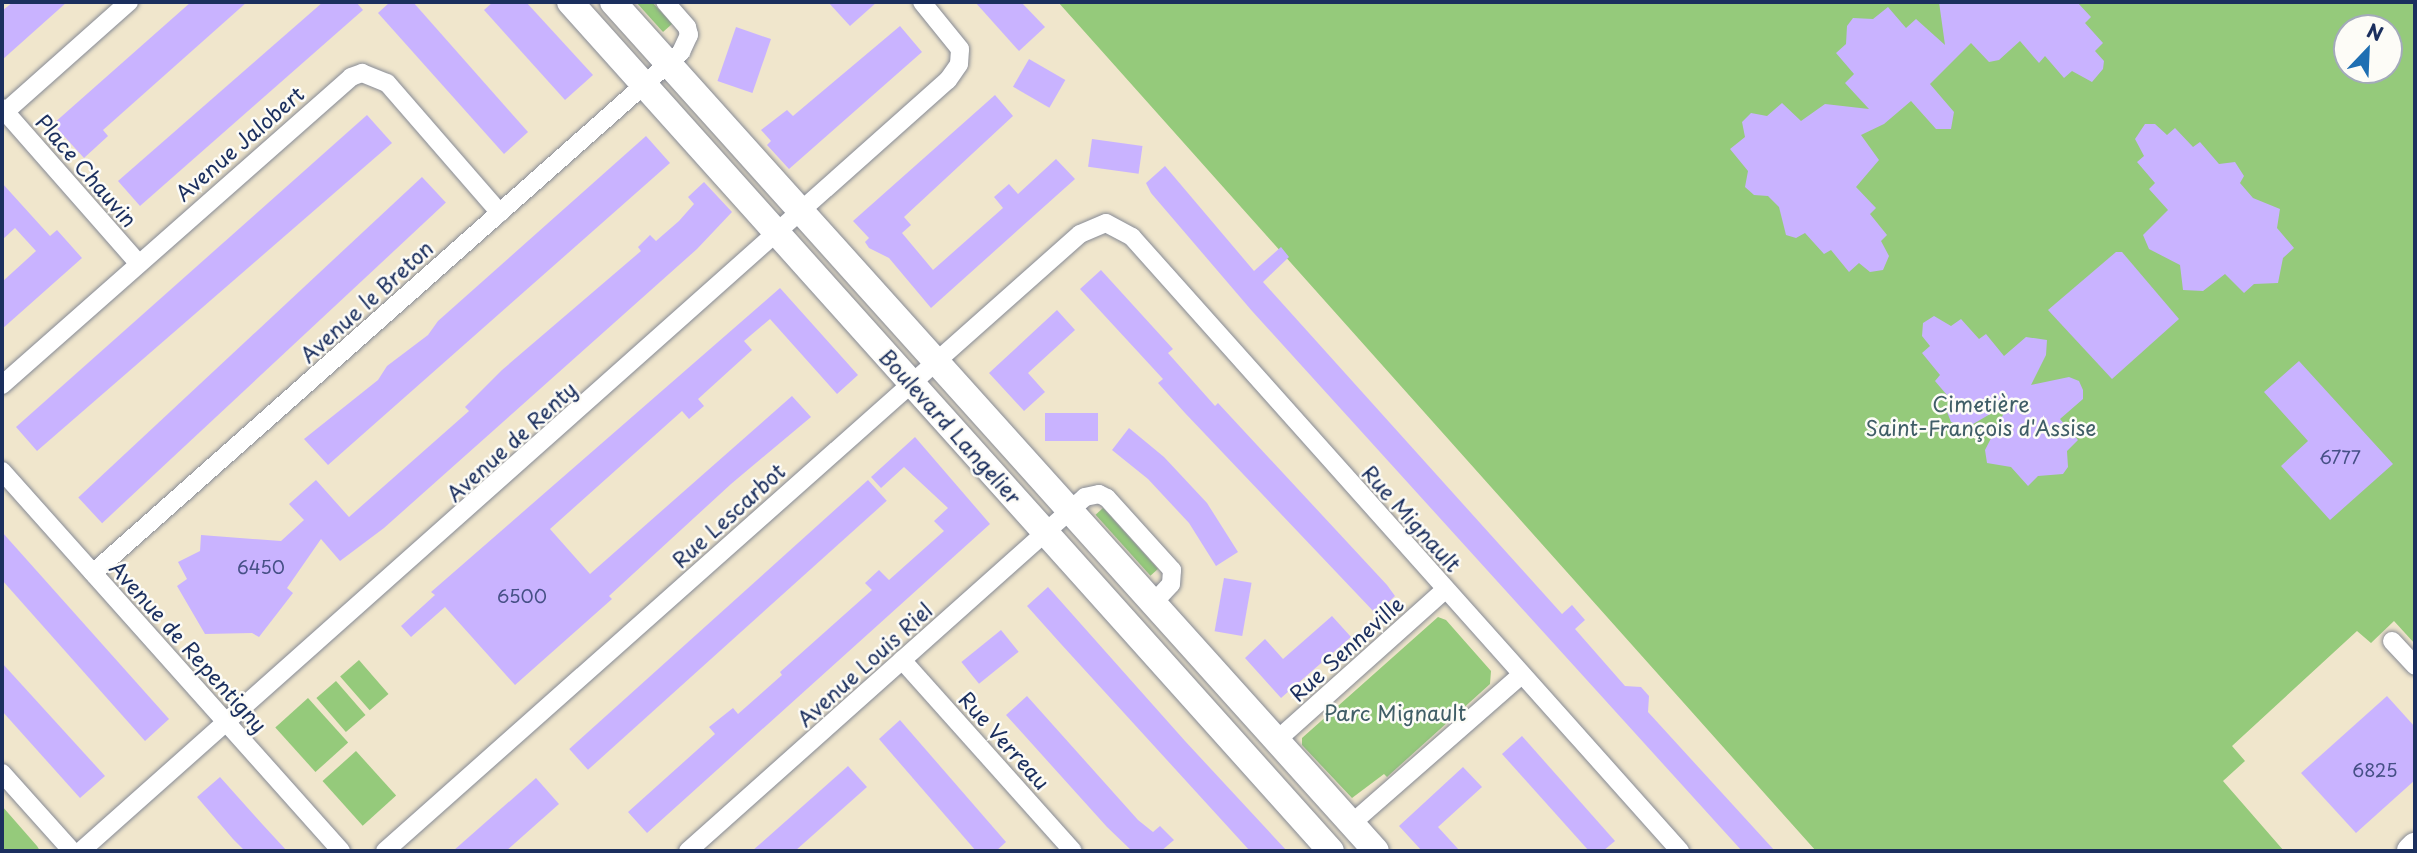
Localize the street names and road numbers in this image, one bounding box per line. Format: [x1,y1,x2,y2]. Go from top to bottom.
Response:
street label: Avenue Jalobert [169,80,309,206]
street label: Place Chauvin [30,108,144,232]
street label: Avenue le Breton [294,234,438,368]
street label: Boulevard Langelier [875,343,1027,509]
street label: Avenue de Renty [441,376,581,506]
street label: Rue Lescarbot [666,457,790,573]
street label: Rue Mignault [1357,459,1467,577]
street label: Avenue de Repentigny [105,555,273,737]
street label: Rue Senneville [1283,589,1409,707]
street label: Avenue Louis Riel [791,597,937,731]
street label: Rue Verreau [954,685,1056,795]

